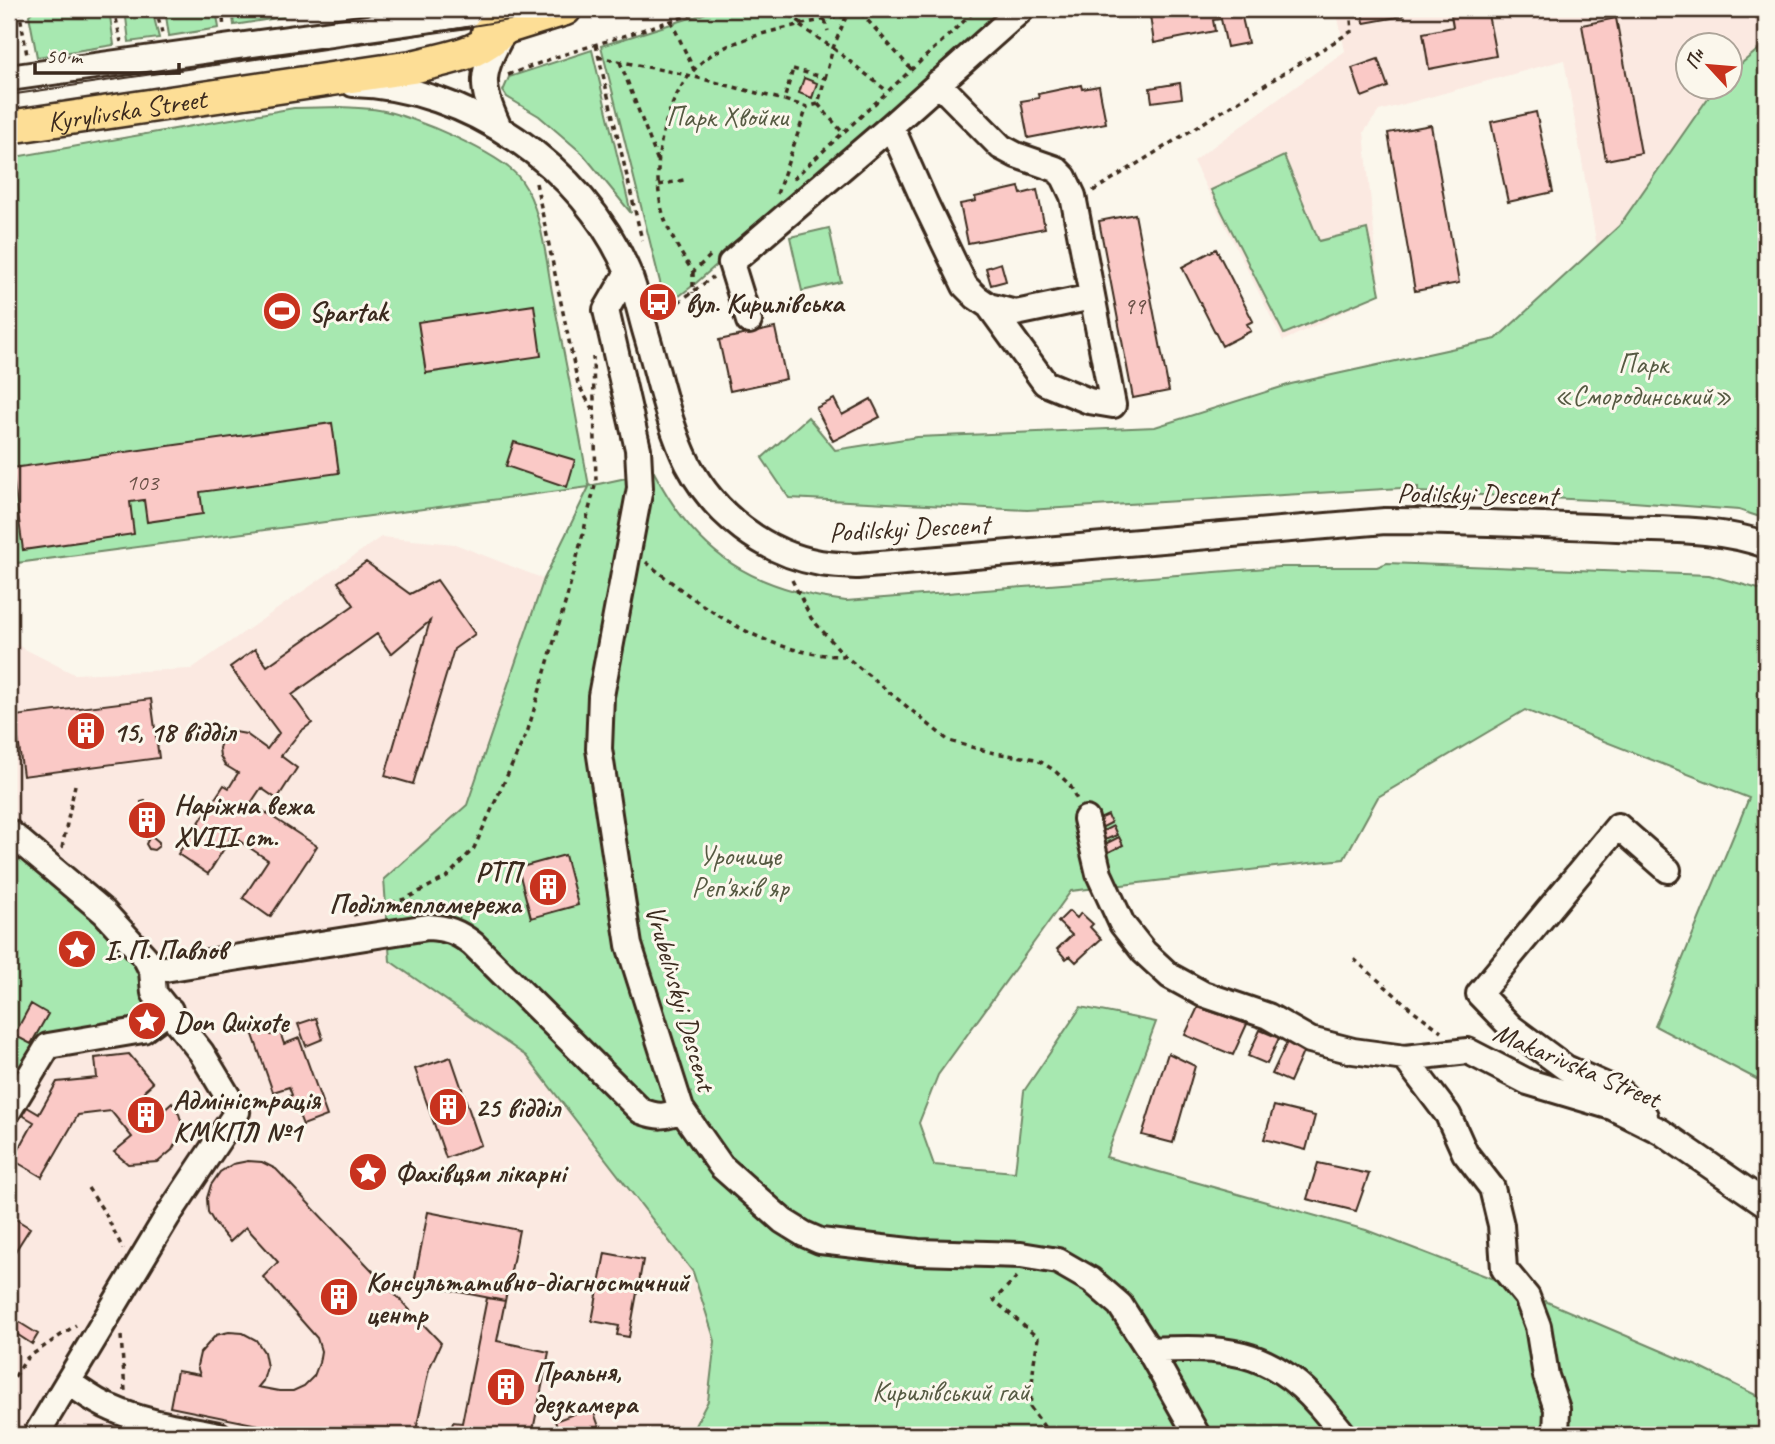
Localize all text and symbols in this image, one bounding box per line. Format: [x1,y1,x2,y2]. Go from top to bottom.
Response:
scale bar [35,32,178,76]
north arrow [1674,32,1744,102]
text: 50 m [46,43,84,69]
text: Пн [1679,43,1710,73]
street label: Kyrylivska Street [45,80,211,139]
park label: Парк Хвойки [666,99,790,134]
bus stop icon: вул. Кирилівська [637,281,679,323]
place label: вул. Кирилівська [685,285,846,320]
sports icon: Spartak [261,290,303,332]
house number: 99 [1123,291,1147,321]
place label: Spartak [309,294,390,329]
park label: Парк «Смородинський» [1554,346,1732,413]
house number: 103 [126,467,160,497]
street label: Podilskyi Descent [1397,475,1561,513]
street label: Podilskyi Descent [828,506,994,550]
building icon: 15, 18 відділ [65,710,107,752]
place label: 15, 18 відділ [113,714,238,749]
place label: Наріжна вежа XVIII ст. [174,787,316,854]
building icon: Наріжна вежа XVIII ст. [126,799,168,841]
park label: Урочище Реп'яхів яр [692,838,790,905]
place label: РТП Поділтепломережа [329,854,525,921]
building icon: РТП Поділтепломережа [527,866,569,908]
street label: Vrubelivskyi Descent [638,901,725,1098]
place icon: І. П. Павлов [56,928,98,970]
place label: І. П. Павлов [104,932,232,967]
place icon: Don Quixote [126,1000,168,1042]
place label: Don Quixote [174,1004,291,1039]
street label: Makarivska Street [1488,1014,1668,1117]
place label: Адміністрація КМКПЛ №1 [173,1082,322,1149]
building icon: 25 відділ [427,1086,469,1128]
place label: 25 відділ [475,1090,562,1125]
building icon: Адміністрація КМКПЛ №1 [125,1094,167,1136]
place icon: Фахівцям лікарні [347,1151,389,1193]
place label: Фахівцям лікарні [395,1155,569,1190]
place label: Консультативно-діагностичний центр [366,1264,691,1331]
building icon: Консультативно-діагностичний центр [318,1276,360,1318]
place label: Пральня, дезкамера [533,1354,640,1422]
building icon: Пральня, дезкамера [485,1366,527,1408]
park label: Кирилівський гай [872,1374,1031,1409]

